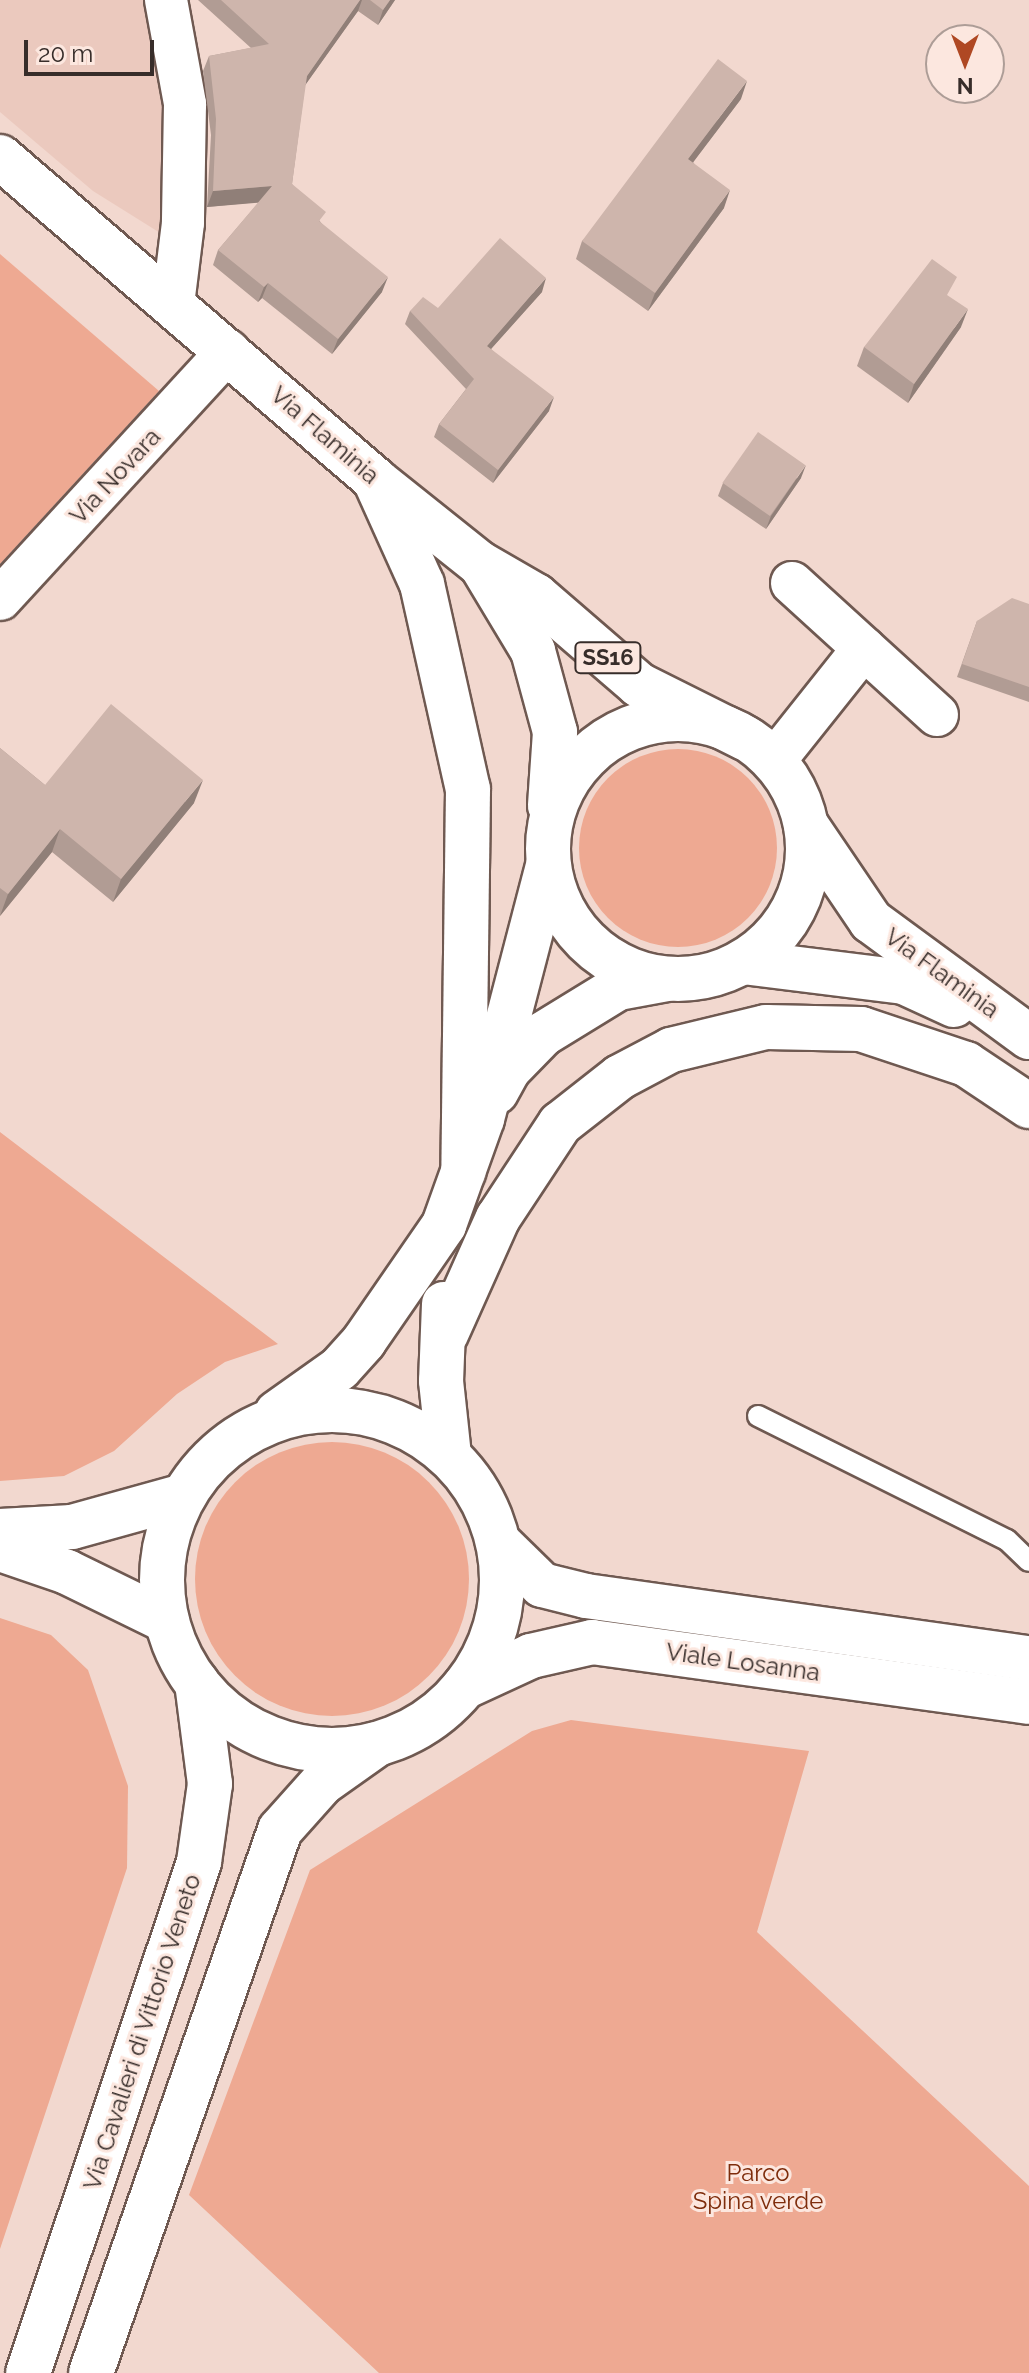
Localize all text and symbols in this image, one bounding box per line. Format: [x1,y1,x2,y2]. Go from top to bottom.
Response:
scale bar [28,24,158,74]
north arrow [925,24,1005,104]
text: 20 m [38,39,93,68]
text: N [957,73,973,99]
street label: Via Flaminia [265,380,385,490]
street label: Via Novara [64,422,166,530]
road number: SS16 [574,640,642,676]
street label: Via Flaminia [879,922,1005,1024]
street label: Viale Losanna [664,1637,822,1687]
street label: Via Cavalieri di Vittorio Veneto [77,1870,207,2194]
park label: Parco Spina verde [692,2159,824,2215]

